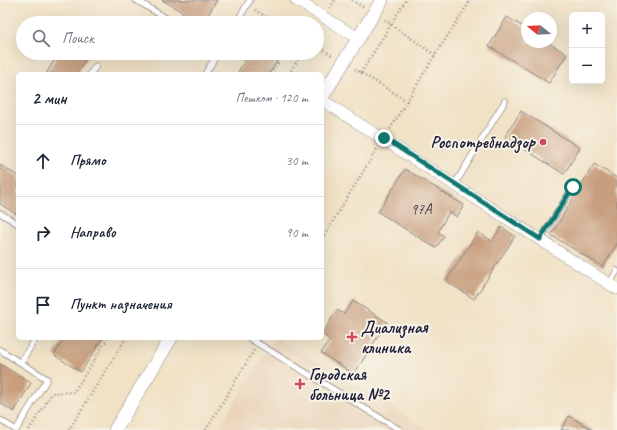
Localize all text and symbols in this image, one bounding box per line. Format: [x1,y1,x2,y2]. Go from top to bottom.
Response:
north arrow [521,12,557,48]
map controls [569,12,605,84]
button: + [569,12,605,48]
search box [16,16,324,60]
icon: search [30,27,52,49]
text: Поиск [62,29,94,48]
button: − [569,48,605,84]
text: 2 мин [32,88,67,109]
text: Пешком · 120 m [235,90,308,106]
route end [375,129,393,147]
place label: Роспотребнадзор [430,132,537,154]
marker: Роспотребнадзор [538,137,548,147]
icon: ahead [32,150,54,172]
text: Прямо [70,151,106,170]
text: 30 m [286,153,308,169]
route start [564,178,582,196]
house number: 97А [410,200,433,219]
icon: right [32,222,54,244]
text: Направо [70,223,116,242]
text: 90 m [286,225,308,241]
icon: arrive [32,294,54,316]
text: Пункт назначения [70,295,172,314]
place label: Диализная клиника [361,317,429,358]
marker: Диализная клиника [346,331,358,343]
place label: Городская больница №2 [309,364,390,405]
marker: Городская больница №2 [294,378,306,390]

